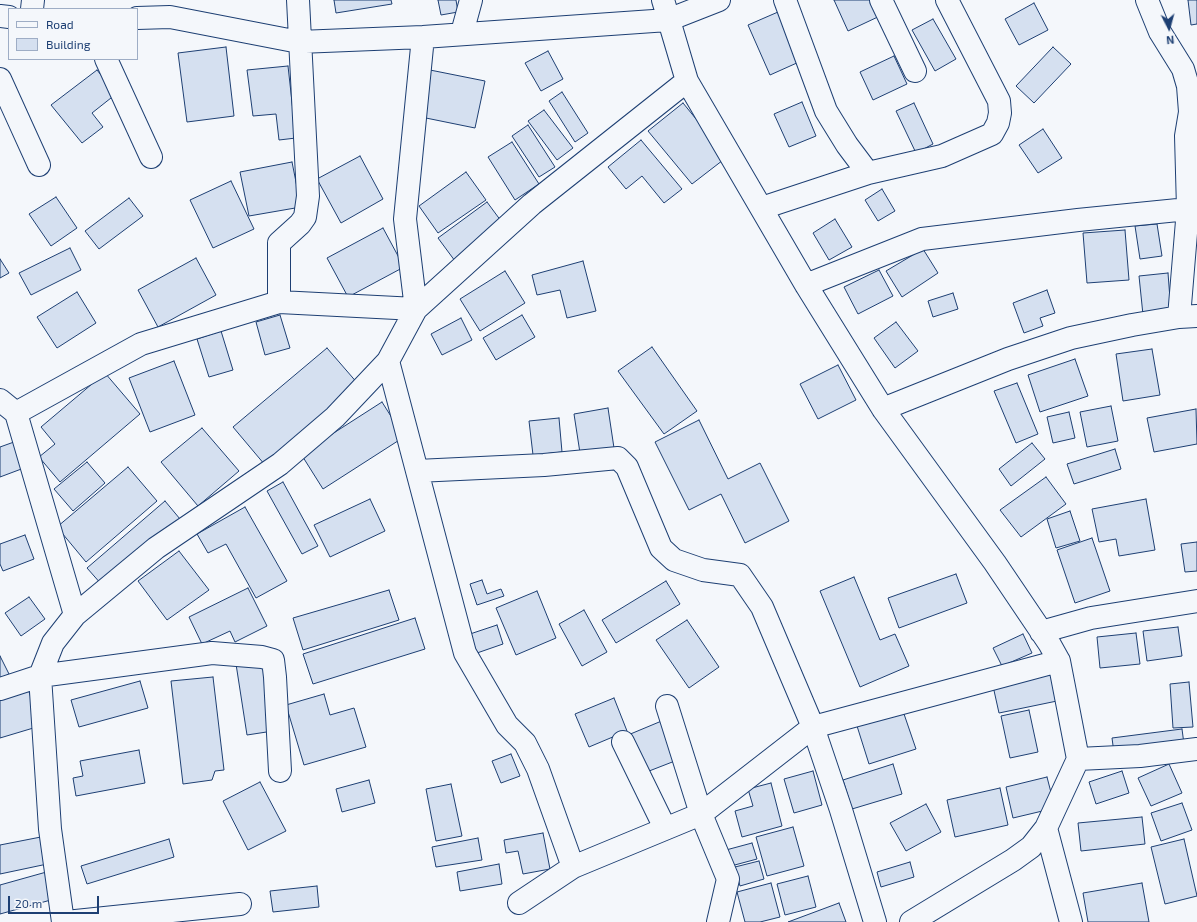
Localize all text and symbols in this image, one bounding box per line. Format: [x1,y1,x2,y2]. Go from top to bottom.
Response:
legend [8,8,138,60]
north arrow [1149,8,1189,48]
text: Road [46,17,74,31]
text: N [1166,34,1175,47]
text: Building [46,37,90,51]
scale bar [10,888,101,914]
text: 20 m [15,896,42,910]

